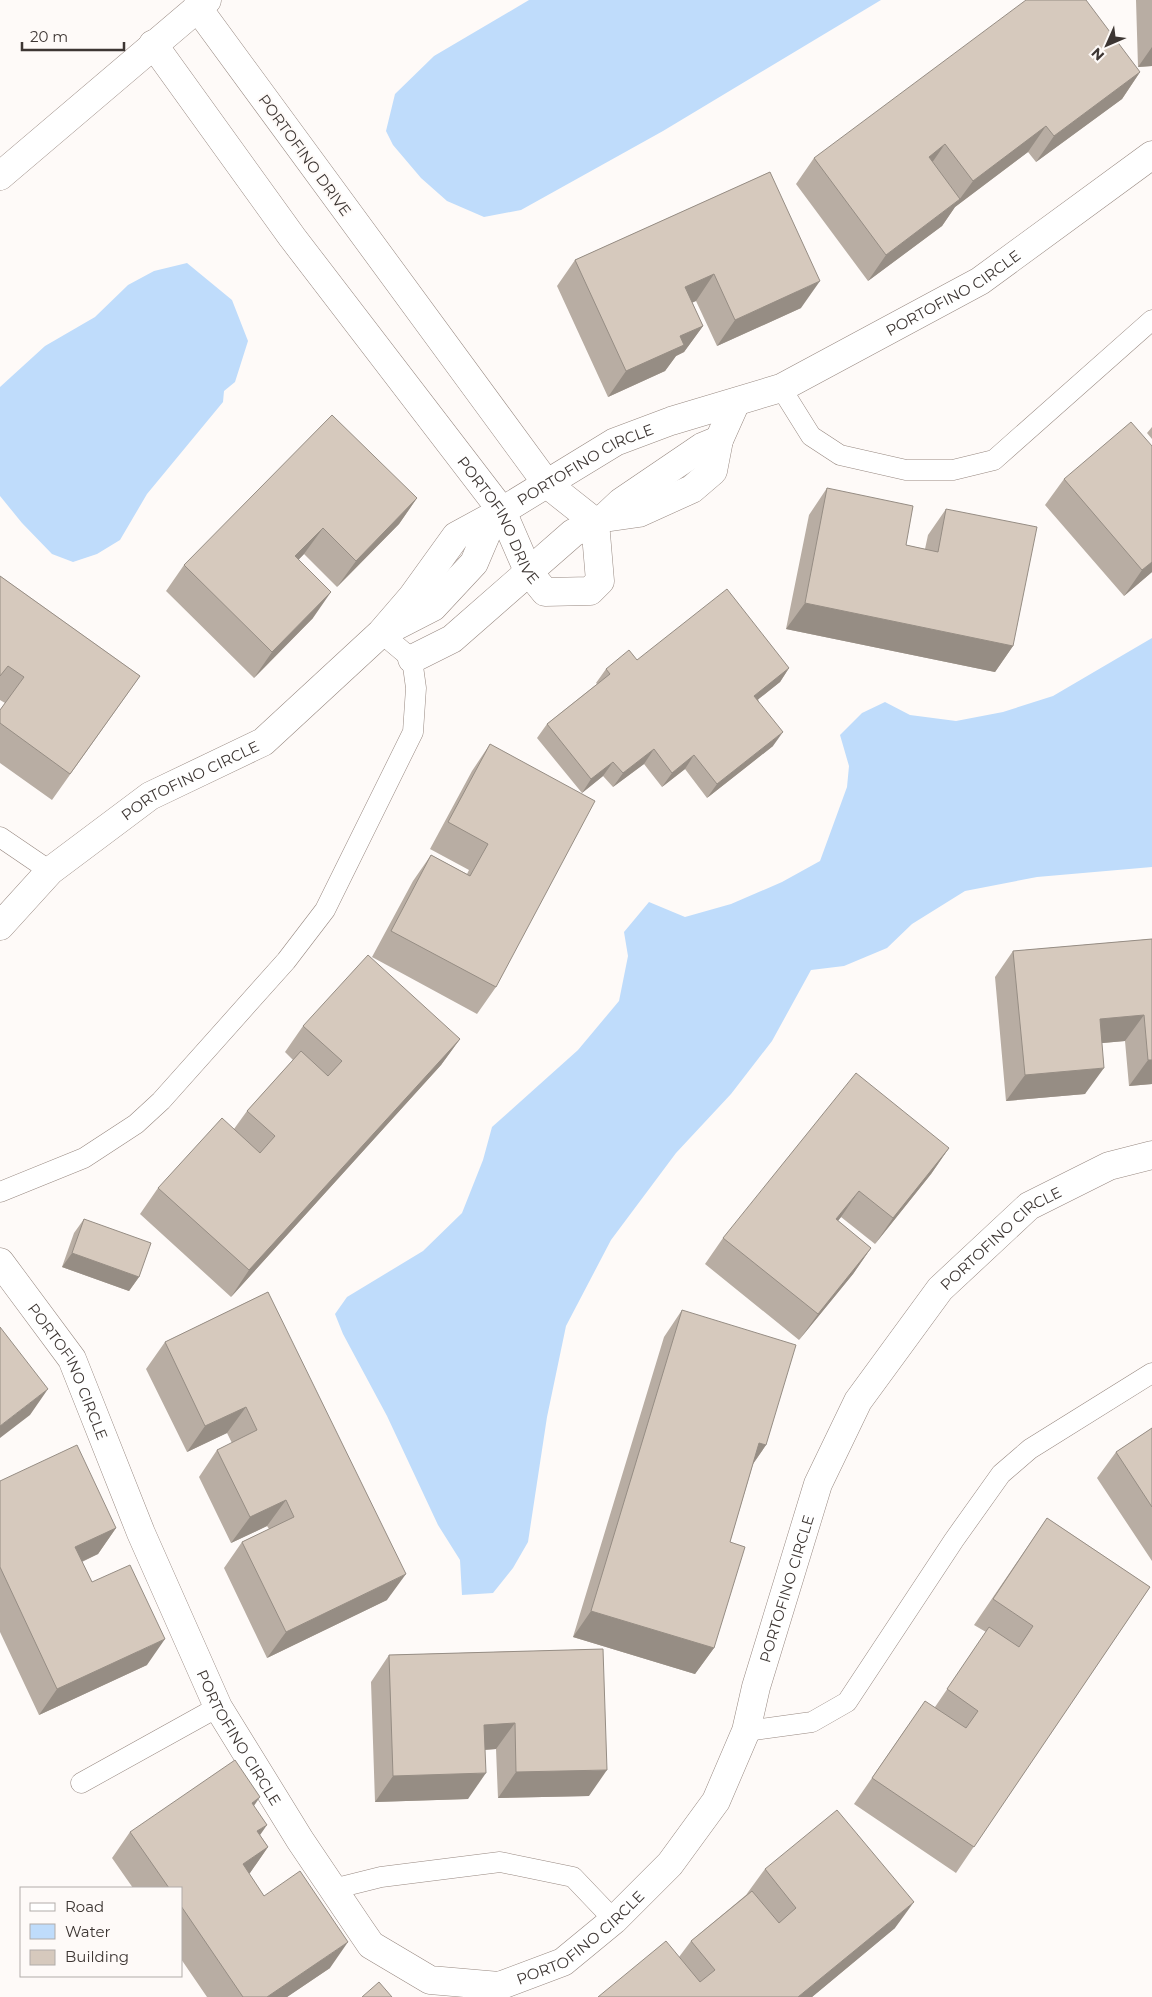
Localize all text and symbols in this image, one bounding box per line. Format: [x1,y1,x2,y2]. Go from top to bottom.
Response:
scale bar [22,20,125,52]
north arrow [1082,20,1132,70]
text: 20 m [30,27,68,46]
text: N [1087,44,1108,65]
street label: PORTOFINO DRIVE [255,90,355,220]
street label: PORTOFINO CIRCLE [882,245,1024,340]
street label: PORTOFINO CIRCLE [513,419,656,509]
street label: PORTOFINO DRIVE [454,452,544,587]
street label: PORTOFINO CIRCLE [117,736,262,824]
street label: PORTOFINO CIRCLE [936,1182,1064,1294]
street label: PORTOFINO CIRCLE [24,1299,113,1442]
street label: PORTOFINO CIRCLE [755,1512,818,1665]
street label: PORTOFINO CIRCLE [193,1667,286,1809]
street label: PORTOFINO CIRCLE [514,1886,648,1988]
legend [20,1887,182,1977]
text: Road [65,1897,104,1916]
text: Water [65,1922,111,1941]
text: Building [65,1947,129,1966]

